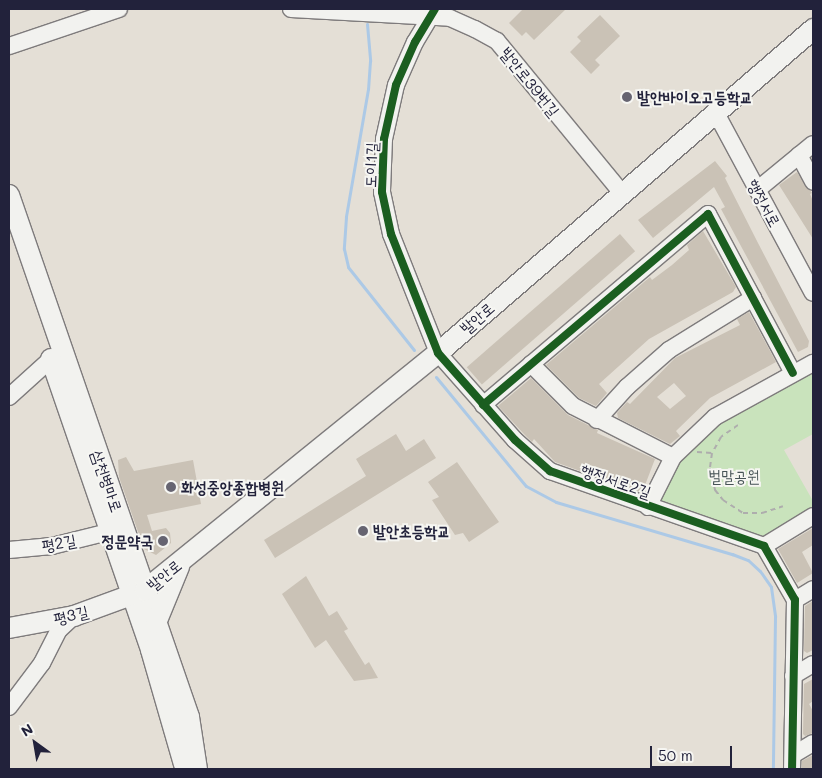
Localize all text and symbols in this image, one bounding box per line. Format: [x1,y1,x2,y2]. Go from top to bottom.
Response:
street label: 발안로39번길 [496,44,564,120]
place label: 발안바이오고등학교 [637,87,753,107]
marker: 발안바이오고등학교 [621,91,633,103]
street label: 도이1길 [361,142,381,188]
street label: 행정서로 [743,176,785,230]
street label: 발안로 [456,298,498,338]
street label: 삼천병마로 [87,447,127,515]
street label: 행정서로2길 [578,460,654,502]
park label: 벌말공원 [708,466,760,486]
place label: 화성중앙종합병원 [181,477,284,497]
marker: 화성중앙종합병원 [165,481,177,493]
place label: 발안초등학교 [373,521,450,541]
marker: 발안초등학교 [357,525,369,537]
street label: 평2길 [40,530,78,556]
place label: 정문약국 [102,531,153,551]
marker: 정문약국 [157,535,169,547]
street label: 발안로 [143,555,185,595]
street label: 평3길 [52,601,90,629]
north arrow [10,718,60,768]
text: N [17,719,36,741]
scale bar [652,736,734,768]
text: 50 m [658,745,693,765]

